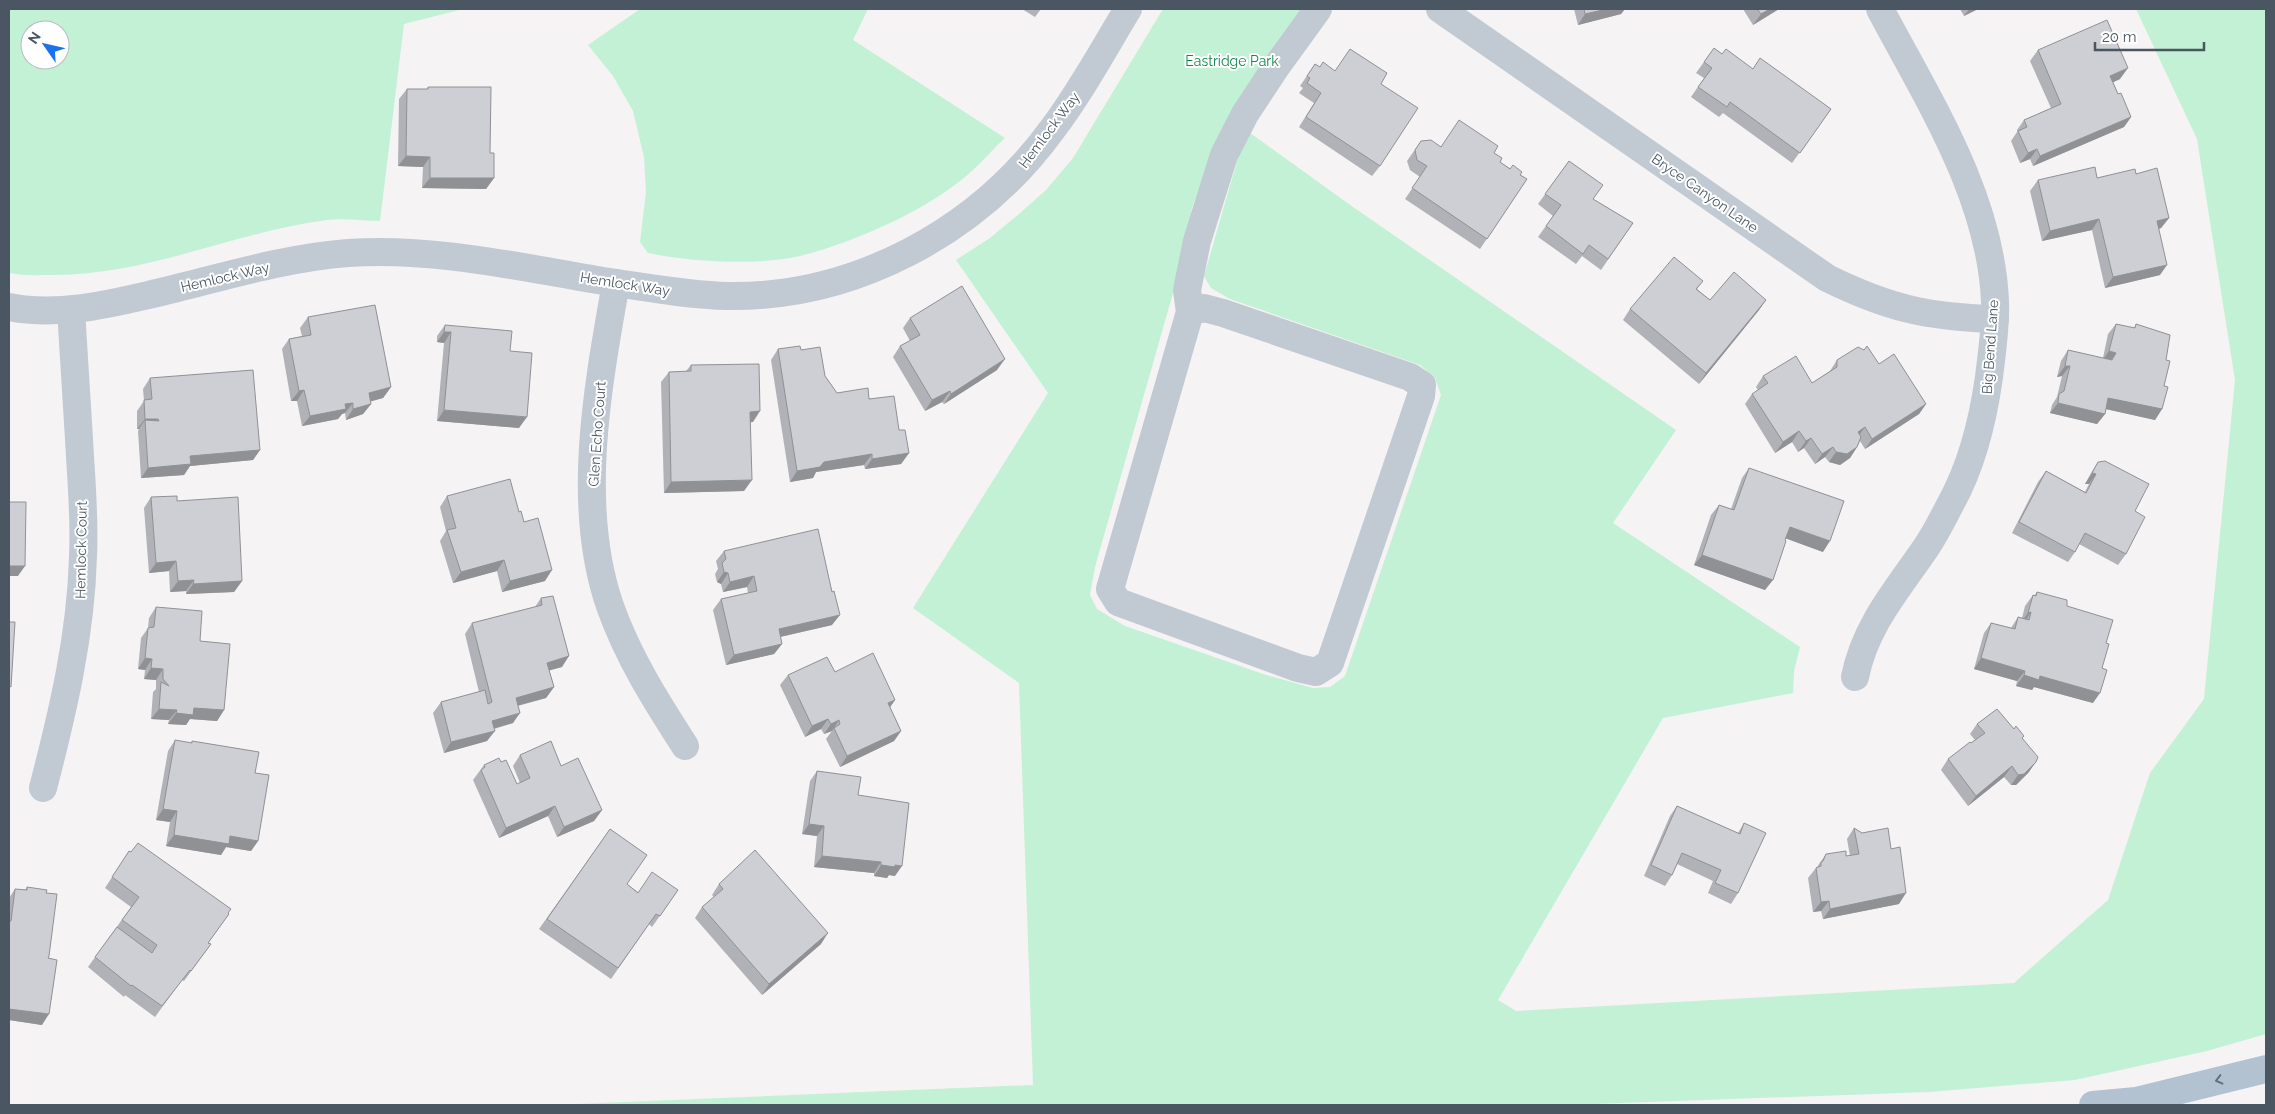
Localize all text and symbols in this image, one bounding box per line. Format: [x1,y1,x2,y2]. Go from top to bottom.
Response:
north arrow [20,20,70,70]
scale bar [2095,20,2204,52]
text: 20 m [2102,28,2137,46]
text: N [25,29,44,47]
park label: Eastridge Park [1185,53,1279,69]
street label: Hemlock Way [1015,89,1083,171]
street label: Bryce Canyon Lane [1649,150,1761,236]
street label: Hemlock Way [179,259,271,295]
street label: Hemlock Way [579,269,671,299]
street label: Big Bend Lane [1979,299,2001,395]
street label: Glen Echo Court [585,380,609,487]
street label: Hemlock Court [72,501,90,599]
one-way arrow [2215,1075,2223,1085]

